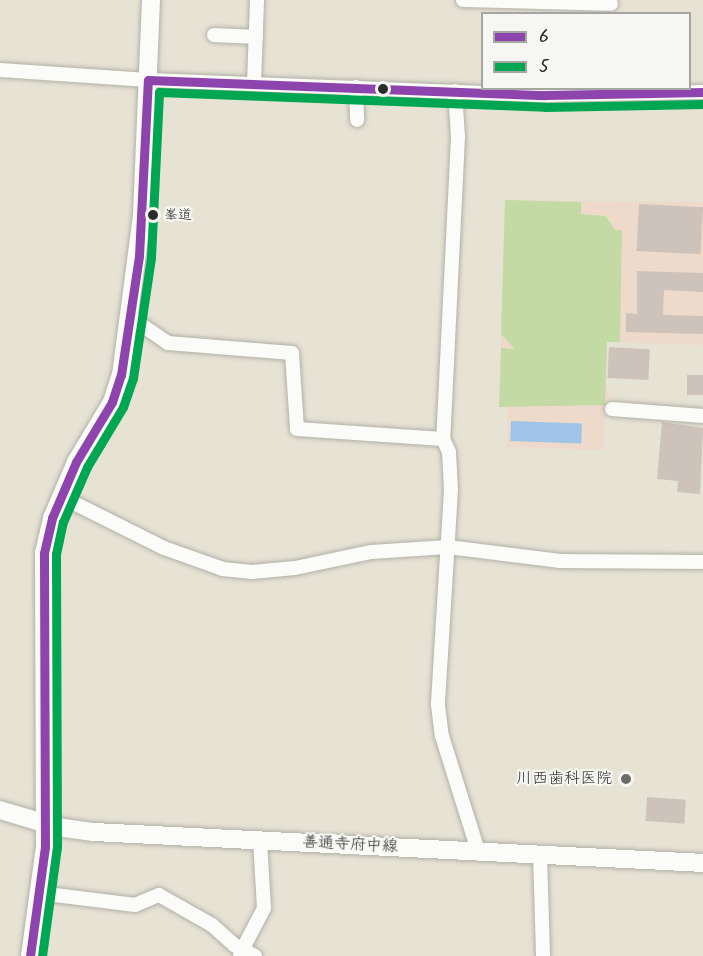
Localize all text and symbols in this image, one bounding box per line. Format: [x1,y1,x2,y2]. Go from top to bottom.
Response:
legend [481,12,691,90]
text: 6 [539,23,549,52]
text: 5 [539,53,549,82]
unlabelled marker [377,83,389,95]
place label: 峯道 [164,207,192,223]
marker: 峯道 [147,209,159,221]
place label: 川西歯科医院 [516,769,612,789]
marker: 川西歯科医院 [617,770,635,788]
street label: 善通寺府中線 [302,833,398,857]

